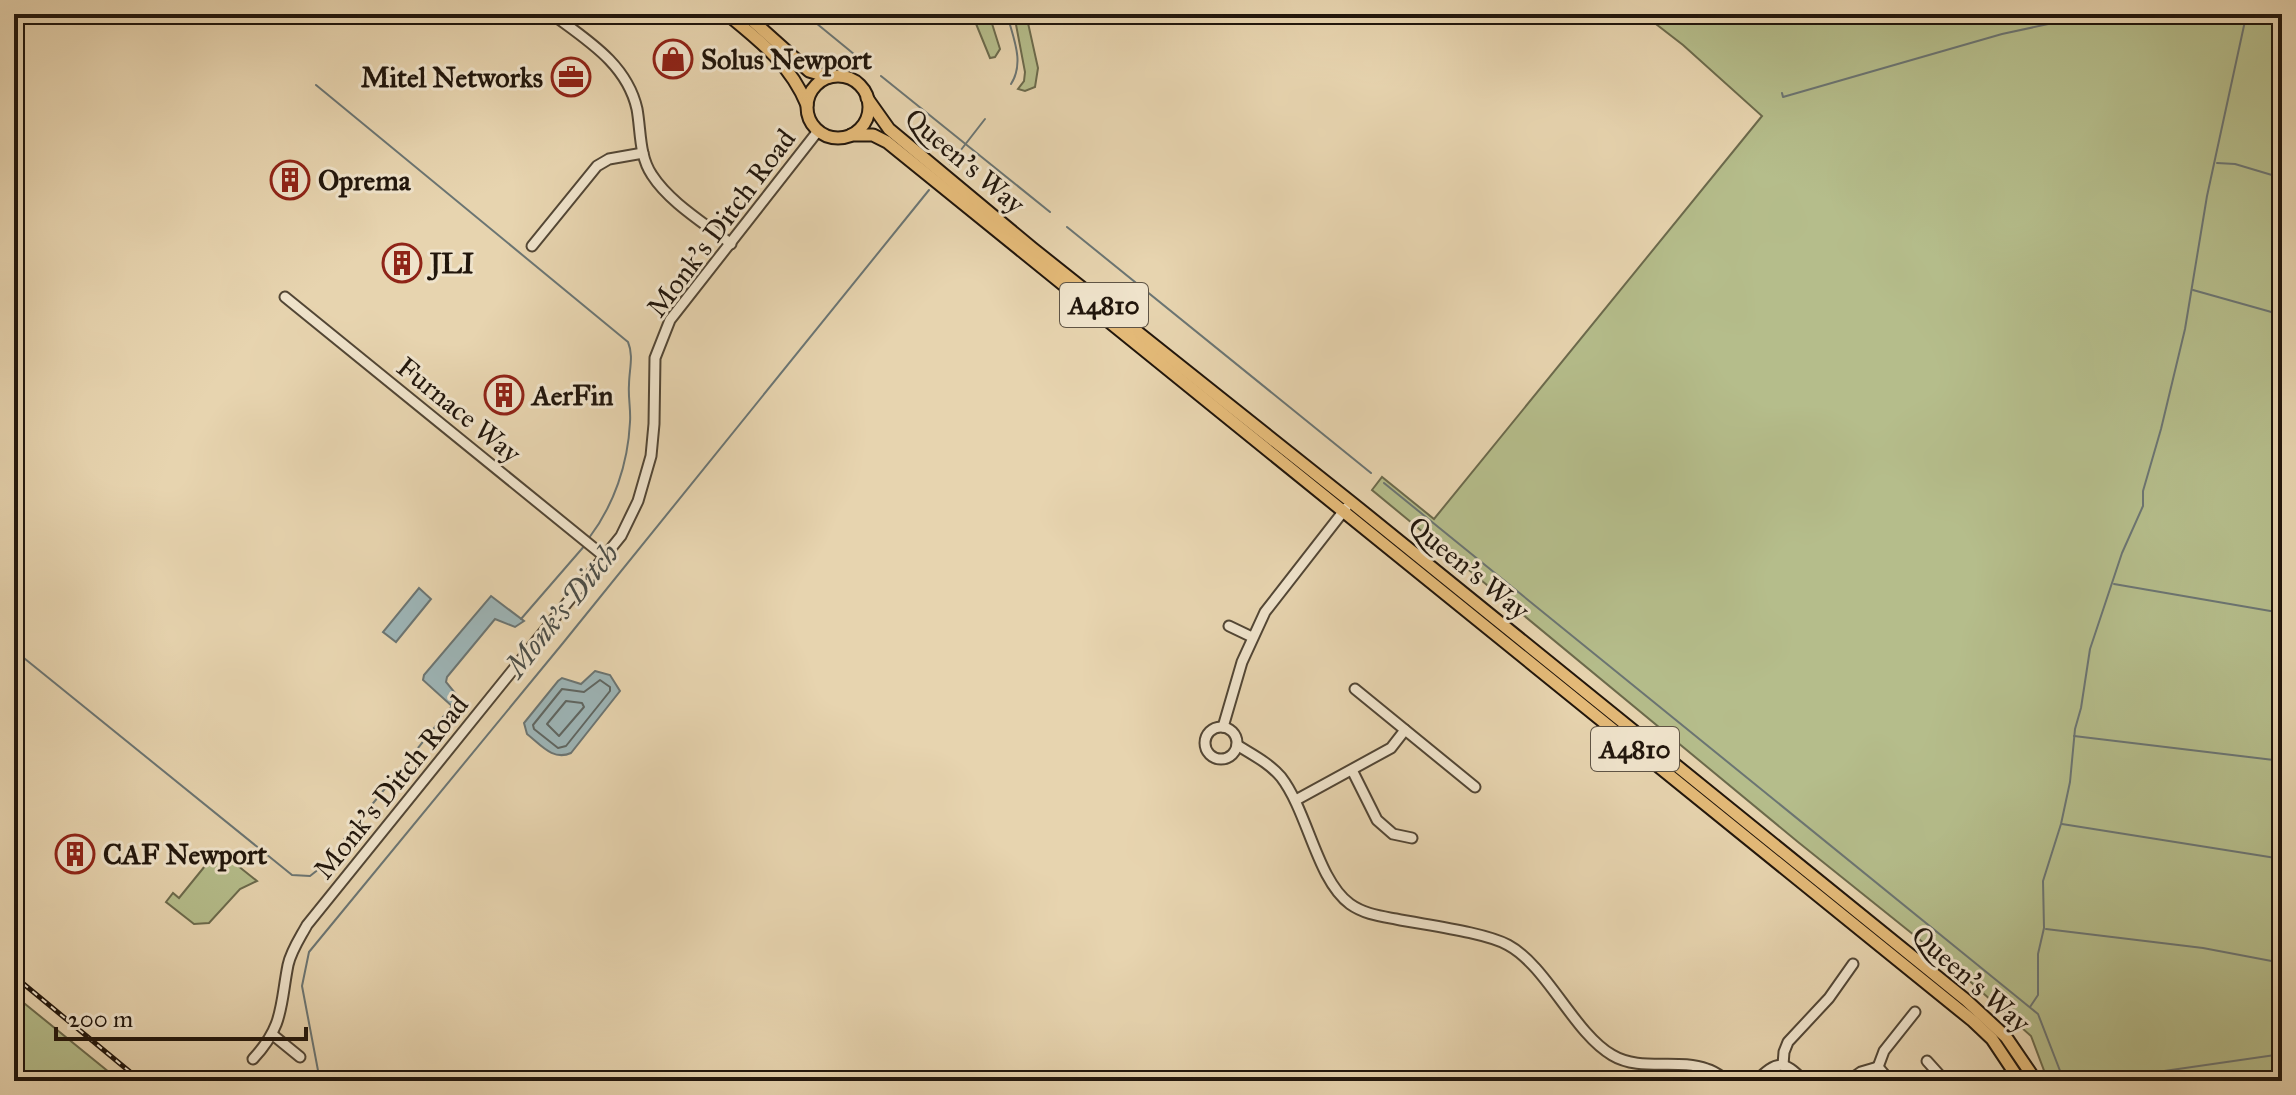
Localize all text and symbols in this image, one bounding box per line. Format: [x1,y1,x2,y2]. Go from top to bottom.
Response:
shop icon: Solus Newport [652,38,694,80]
place label: Solus Newport [701,42,872,77]
office icon: Mitel Networks [550,56,592,98]
place label: Mitel Networks [361,60,543,95]
street label: Queen's Way [898,101,1033,222]
street label: Monk's Ditch Road [639,122,803,324]
building icon: Oprema [269,159,311,201]
place label: Oprema [318,163,412,198]
building icon: JLI [381,242,423,284]
place label: JLI [426,246,474,281]
road number: A4810 [1060,283,1148,327]
street label: Furnace Way [390,349,529,471]
building icon: AerFin [483,374,525,416]
place label: AerFin [530,378,614,413]
street label: Queen's Way [1401,508,1537,628]
water label: Monk's Ditch [496,536,627,686]
street label: Monk's Ditch Road [306,688,476,886]
road number: A4810 [1591,727,1679,771]
building icon: CAF Newport [54,833,96,875]
place label: CAF Newport [103,837,267,872]
street label: Queen's Way [1904,918,2038,1041]
scale bar [56,991,306,1041]
text: 200 m [68,1004,133,1034]

